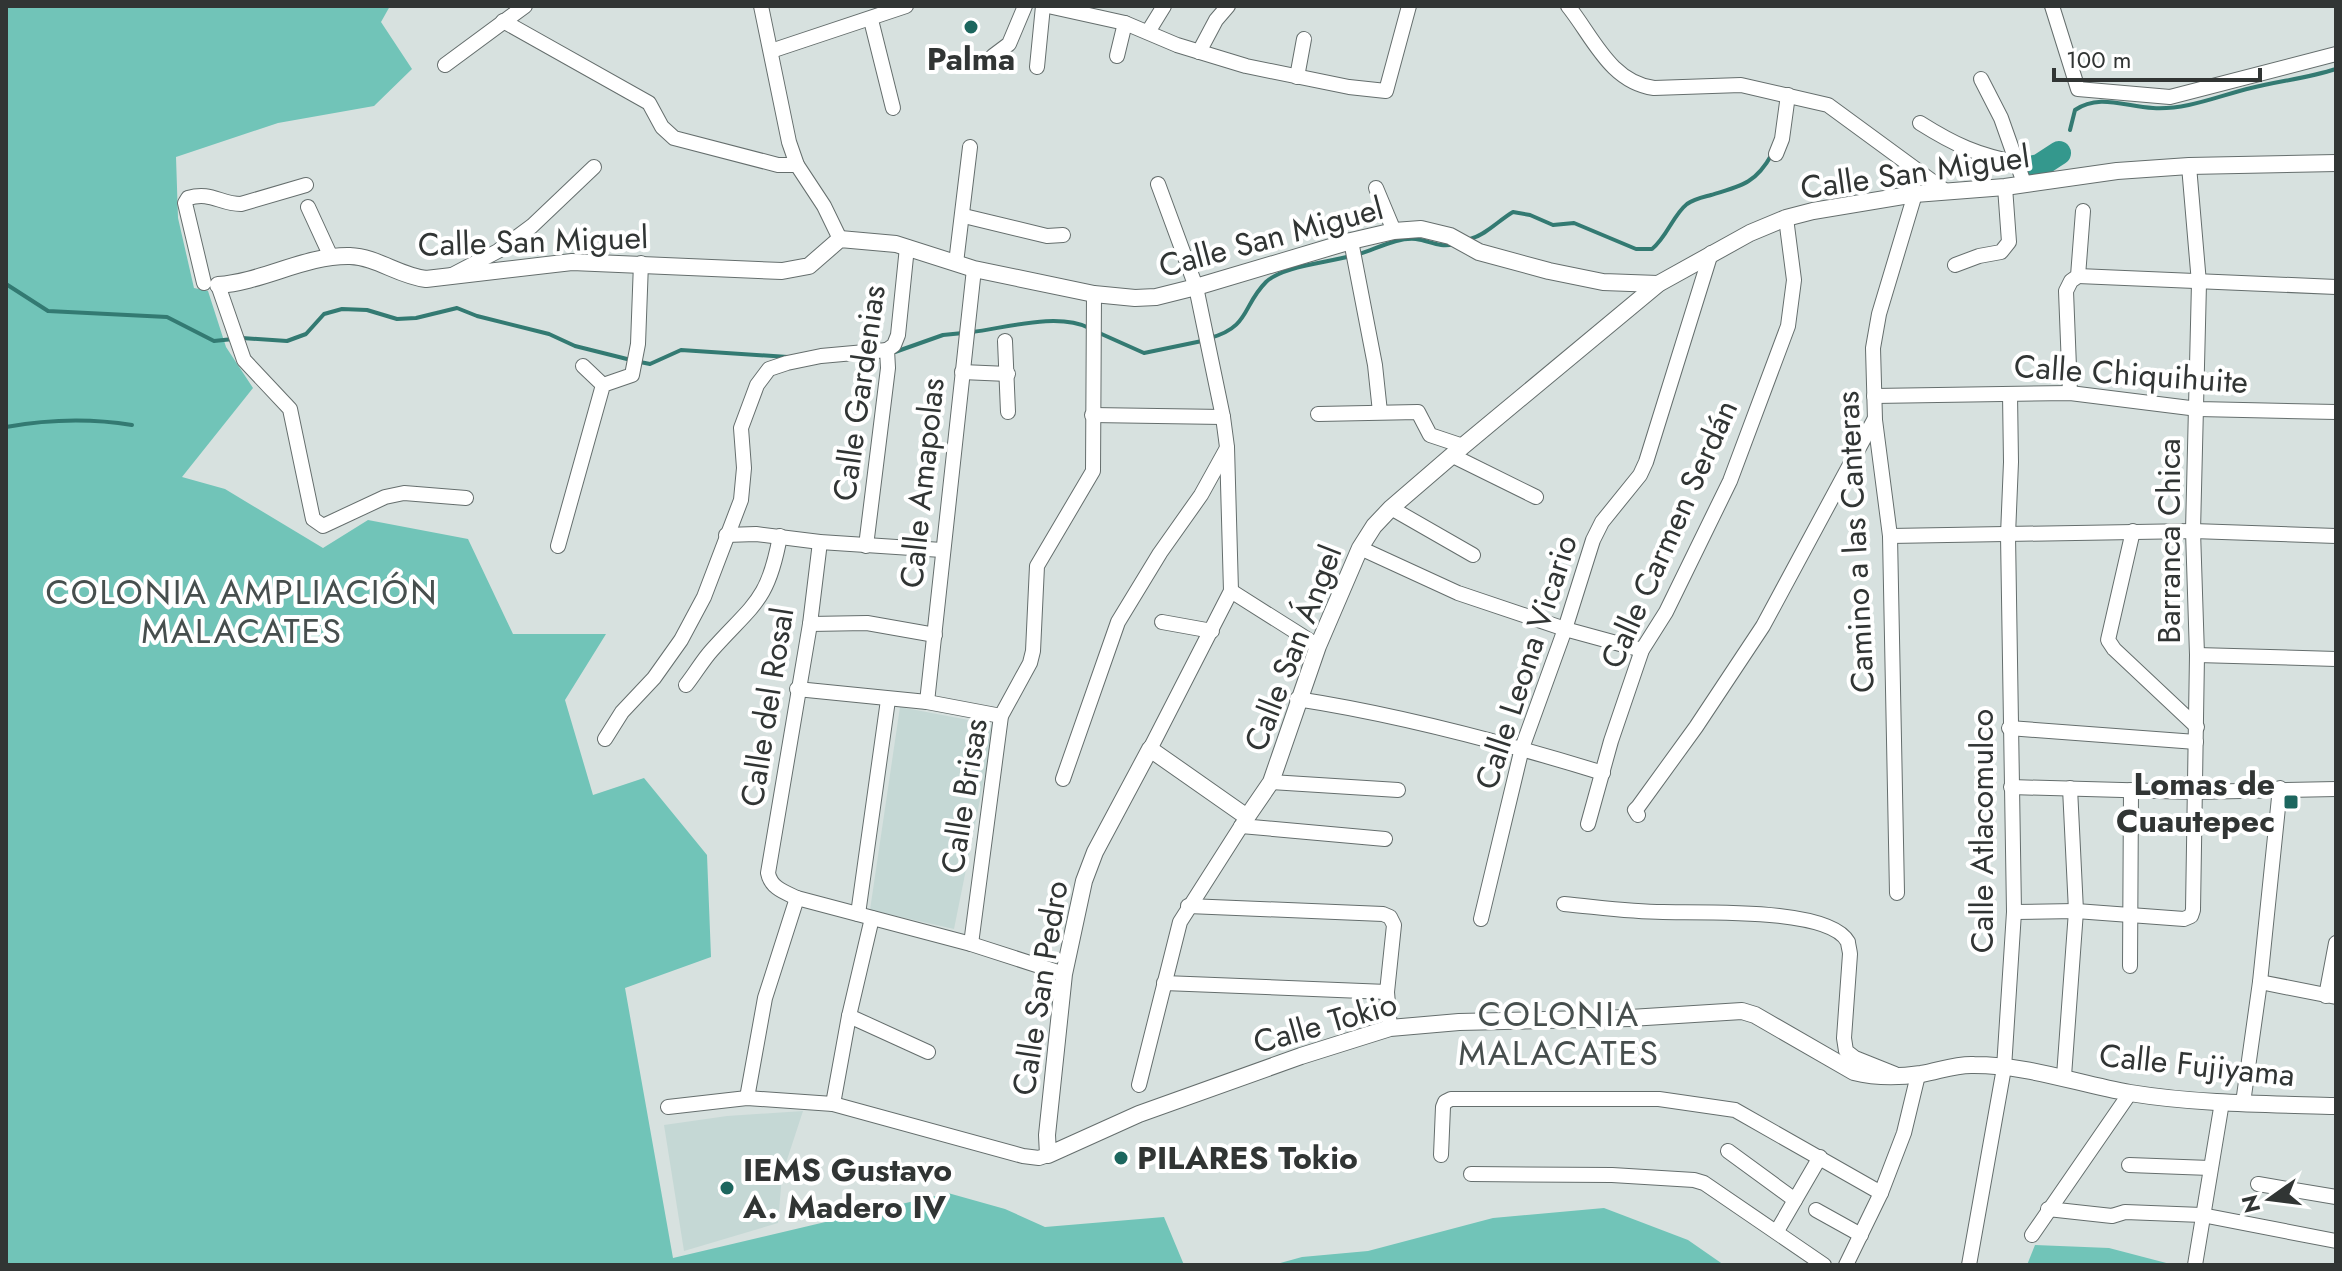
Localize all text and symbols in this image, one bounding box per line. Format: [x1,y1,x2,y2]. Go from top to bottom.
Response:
marker: Palma [962,18,980,36]
scale bar [2054,32,2260,82]
place label: Palma [927,36,1015,82]
text: 100 m [2066,42,2132,77]
street label: Calle San Miguel [1798,133,2032,211]
street label: Calle San Miguel [1154,185,1388,289]
street label: Calle San Miguel [417,214,649,268]
street label: Calle Gardenias [821,282,897,504]
street label: Calle Chiquihuite [2012,343,2250,405]
street label: Calle Amapolas [888,376,956,590]
street label: Camino a las Canteras [1824,390,1886,694]
street label: Calle Carmen Serdán [1589,392,1749,676]
street label: Barranca Chica [2146,438,2192,644]
street label: Calle Leona Vicario [1463,529,1589,795]
street label: Calle San Ángel [1233,538,1353,758]
district label: COLONIA AMPLIACIÓN MALACATES [45,568,439,656]
street label: Calle del Rosal [729,604,805,810]
street label: Calle Atlacomulco [1959,709,2005,953]
street label: Calle Brisas [929,715,999,877]
place label: Lomas de Cuautepec [2116,761,2275,844]
marker: Lomas de Cuautepec [2282,793,2300,811]
street label: Calle San Pedro [1000,877,1080,1099]
street label: Calle Tokio [1248,981,1402,1065]
district label: COLONIA MALACATES [1458,990,1660,1078]
street label: Calle Fujiyama [2097,1032,2297,1098]
place label: PILARES Tokio [1137,1135,1358,1181]
place label: IEMS Gustavo A. Madero IV [742,1147,952,1230]
marker: PILARES Tokio [1112,1149,1130,1167]
north arrow [2230,1159,2310,1239]
marker: IEMS Gustavo A. Madero IV [718,1179,736,1197]
text: N [2233,1191,2268,1216]

